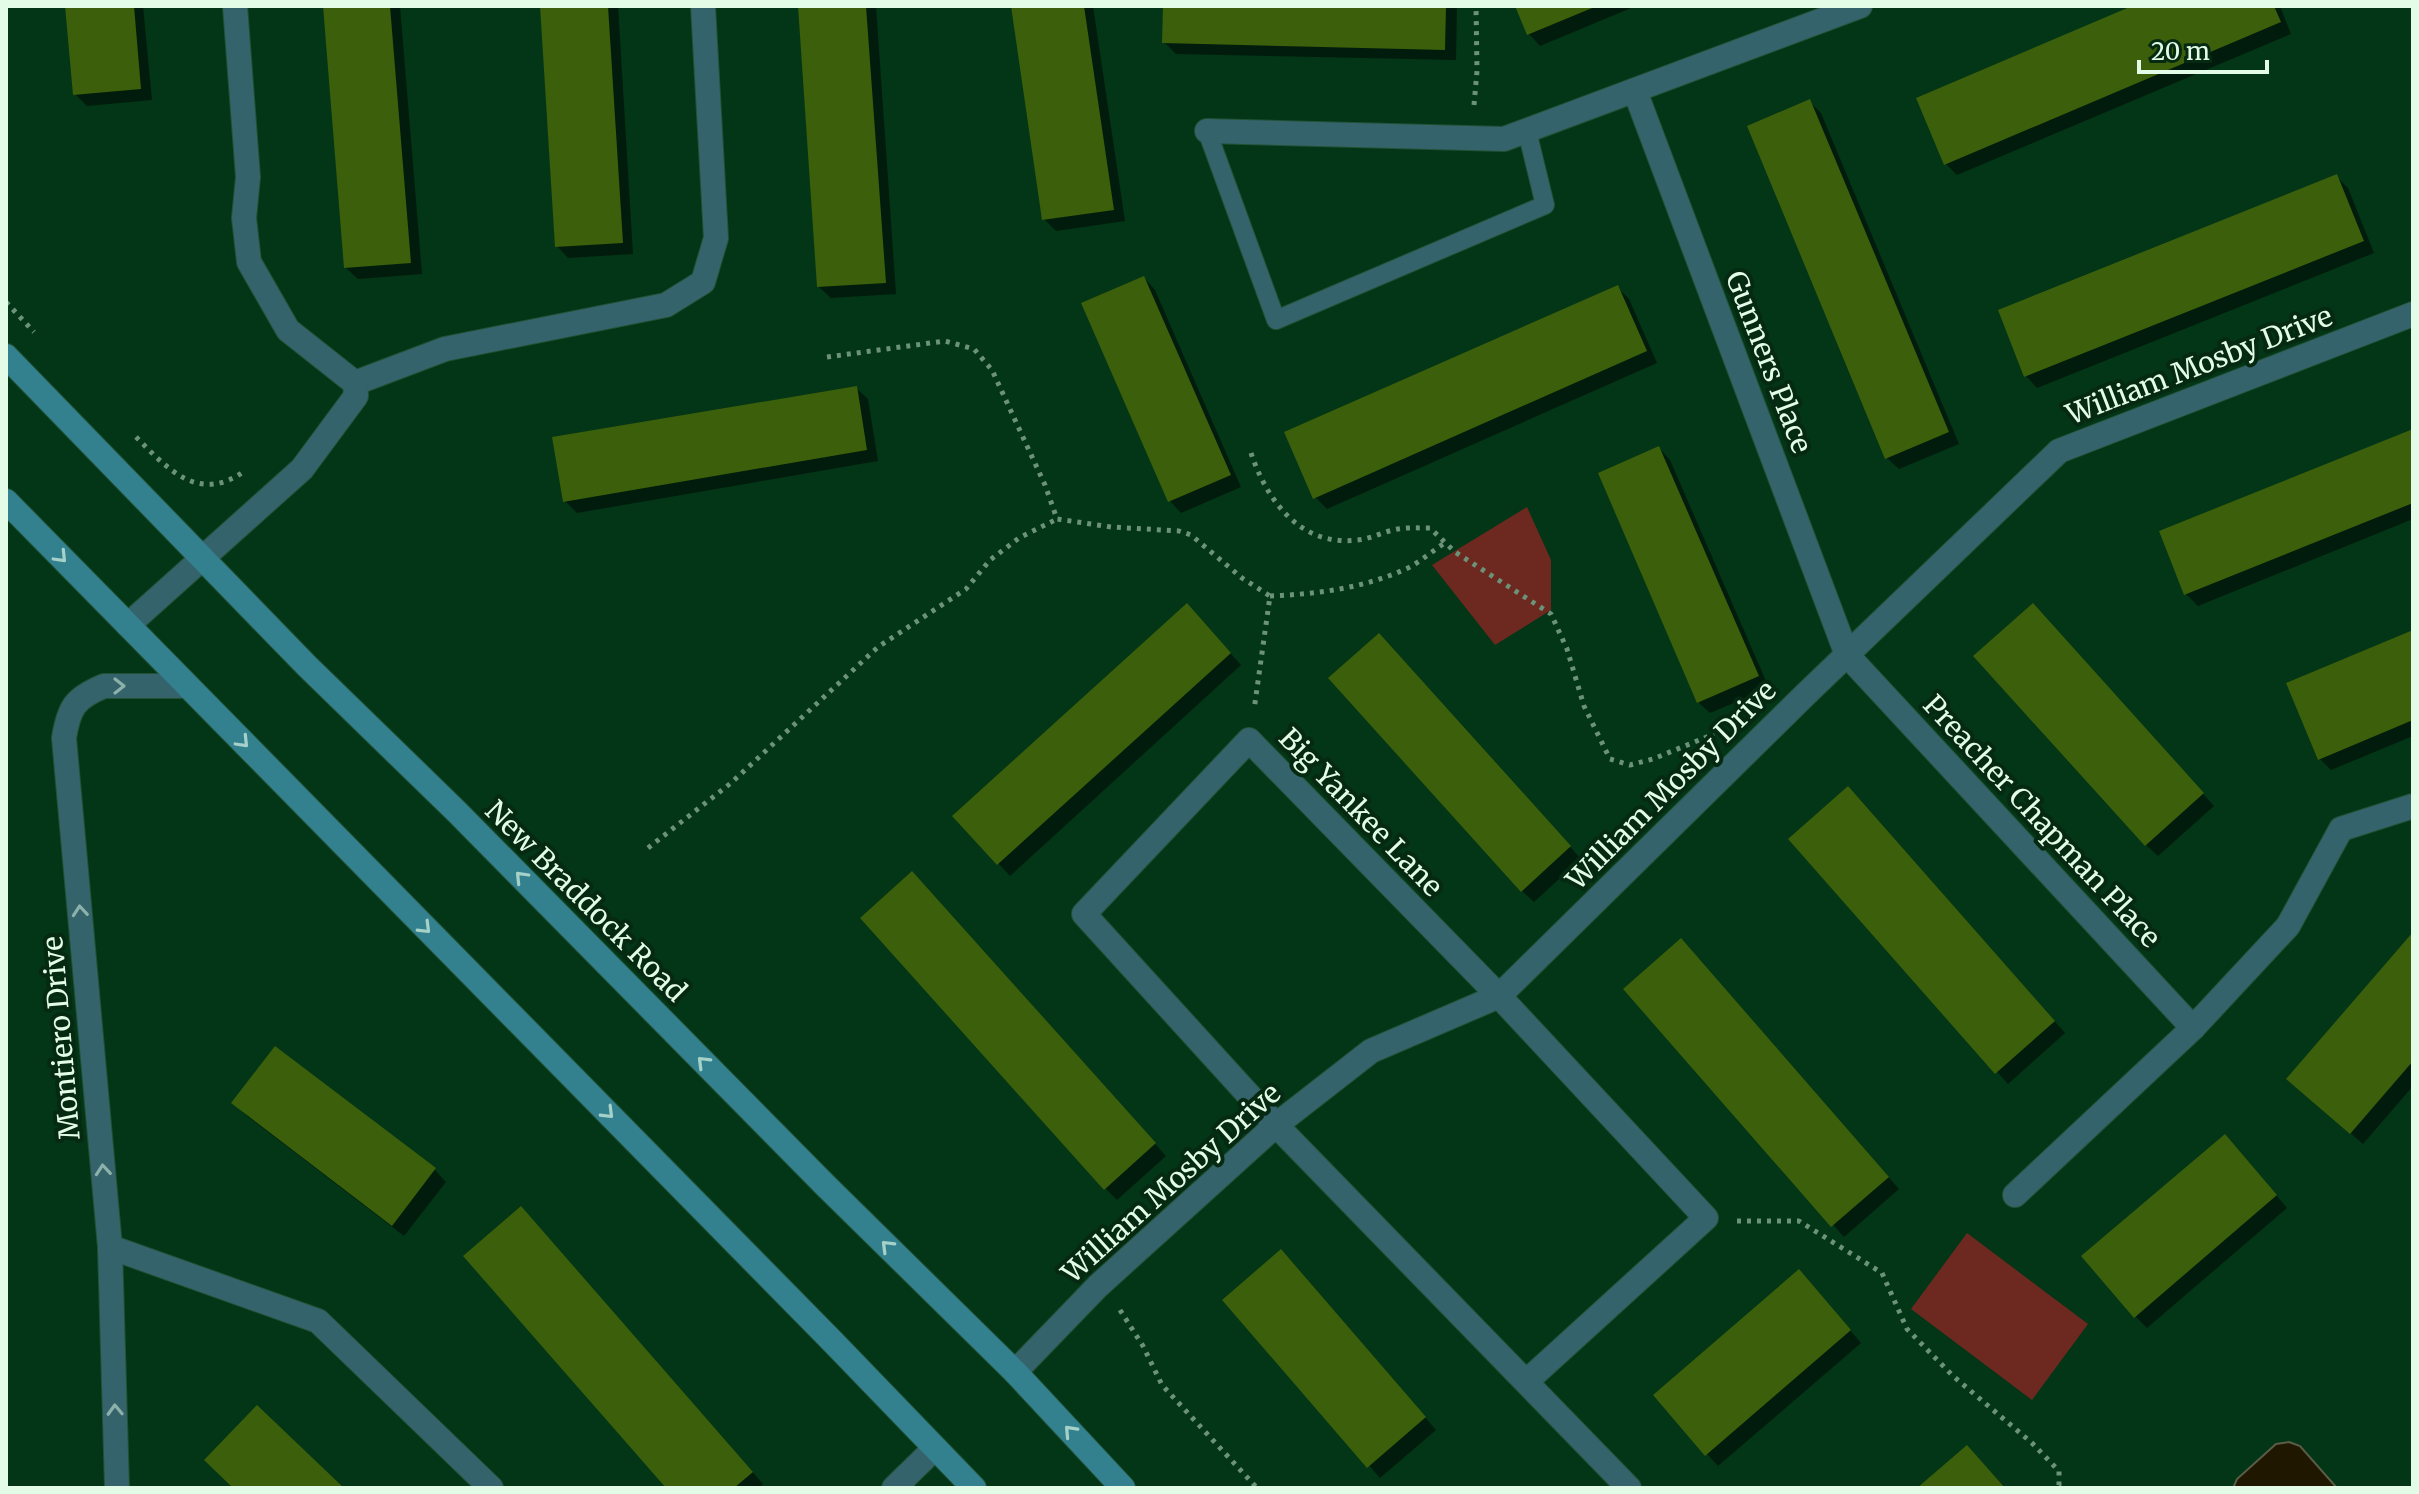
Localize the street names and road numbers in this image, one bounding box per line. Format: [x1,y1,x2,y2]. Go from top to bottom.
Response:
street label: Gunners Place [1718,266,1820,458]
street label: William Mosby Drive [2060,298,2337,433]
street label: William Mosby Drive [1558,673,1783,898]
street label: Preacher Chapman Place [1916,687,2168,955]
street label: Big Yankee Lane [1271,720,1451,904]
street label: New Braddock Road [478,793,694,1009]
street label: Montiero Drive [34,935,88,1141]
street label: William Mosby Drive [1053,1075,1288,1291]

